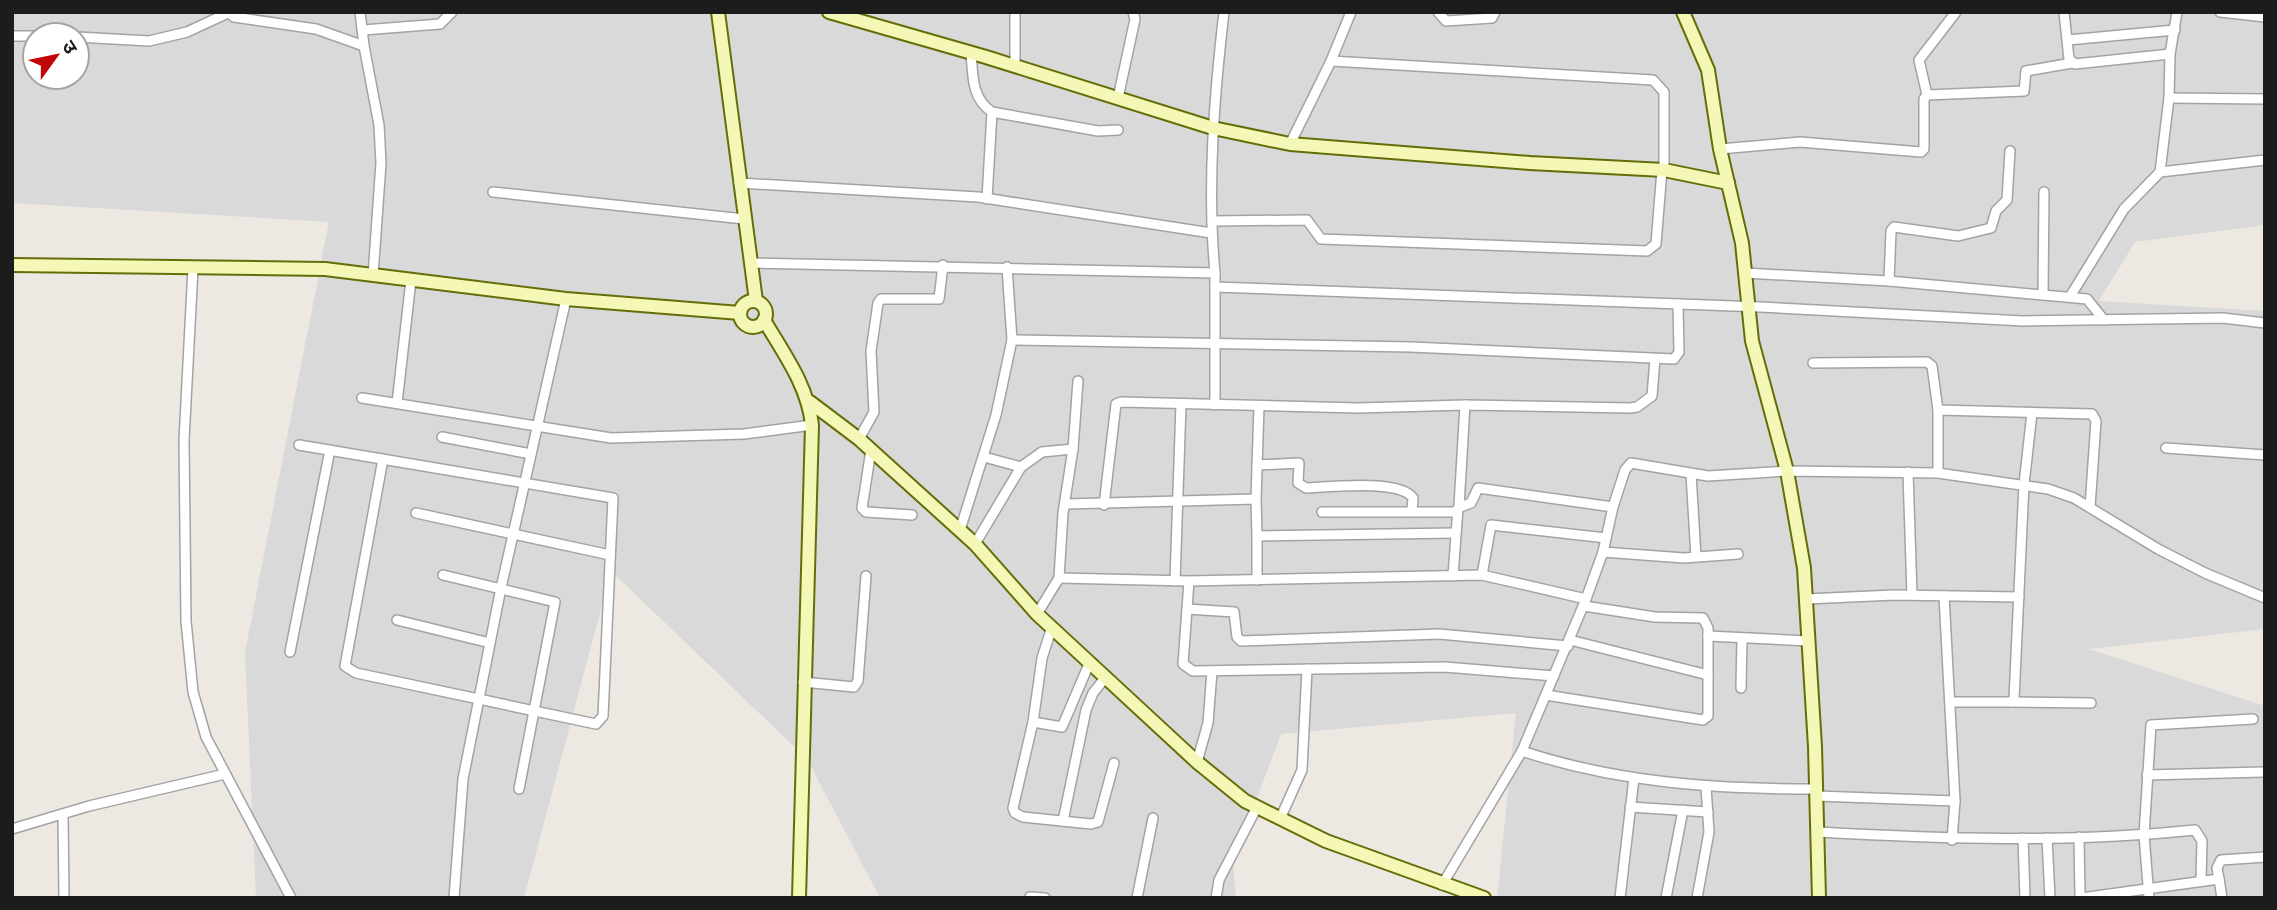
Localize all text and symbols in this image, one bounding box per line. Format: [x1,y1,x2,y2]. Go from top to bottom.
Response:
north arrow [21,21,91,91]
text: उ [57,36,83,59]

